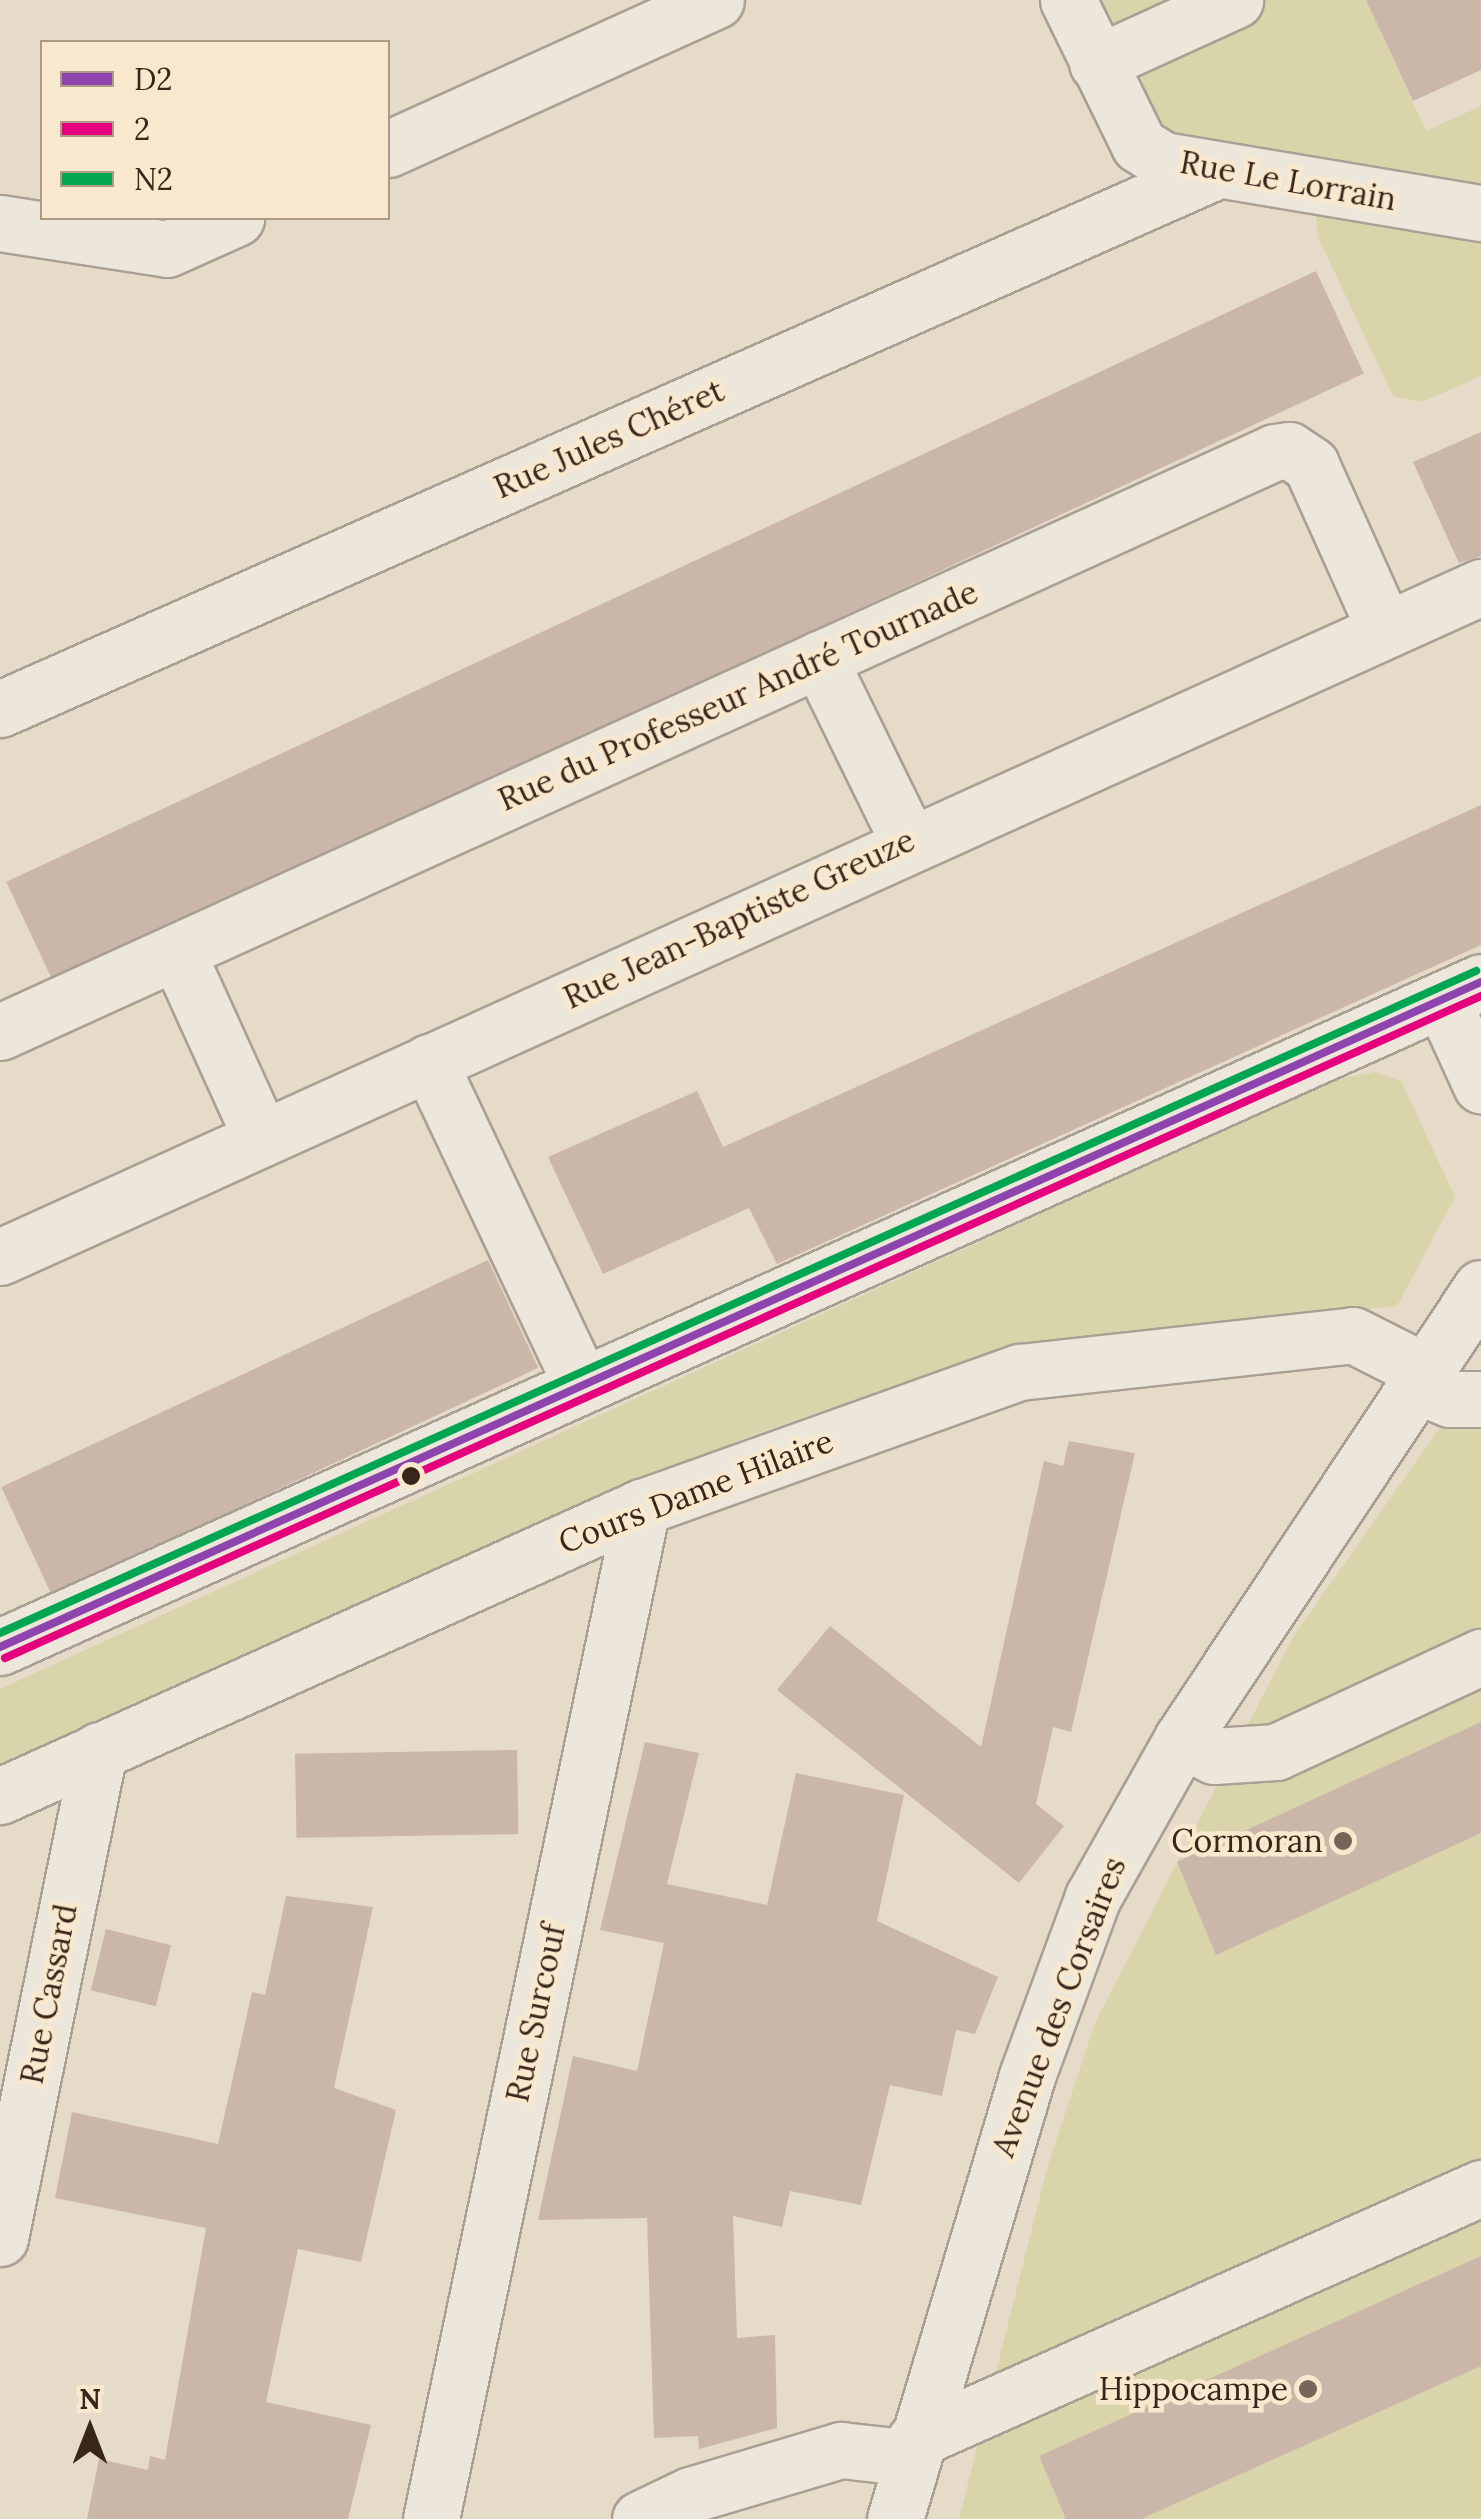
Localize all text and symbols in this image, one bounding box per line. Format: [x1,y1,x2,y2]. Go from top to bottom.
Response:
legend [40,40,390,220]
text: D2 [134,60,172,98]
text: 2 [134,110,150,148]
street label: Rue Le Lorrain [1177,143,1399,219]
text: N2 [134,160,173,198]
street label: Rue Jules Chéret [488,371,730,507]
street label: Rue du Professeur André Tournade [492,573,984,819]
street label: Rue Jean-Baptiste Greuze [558,821,920,1017]
street label: Cours Dame Hilaire [553,1422,839,1562]
unlabelled marker [401,1466,421,1486]
place label: Cormoran [1171,1822,1323,1860]
marker: Cormoran [1332,1830,1354,1852]
street label: Avenue des Corsaires [984,1852,1134,2162]
street label: Rue Cassard [13,1901,85,2087]
street label: Rue Surcouf [498,1920,574,2106]
place label: Hippocampe [1099,2370,1288,2408]
marker: Hippocampe [1297,2378,1319,2400]
north arrow [40,2379,140,2479]
text: N [79,2381,101,2417]

